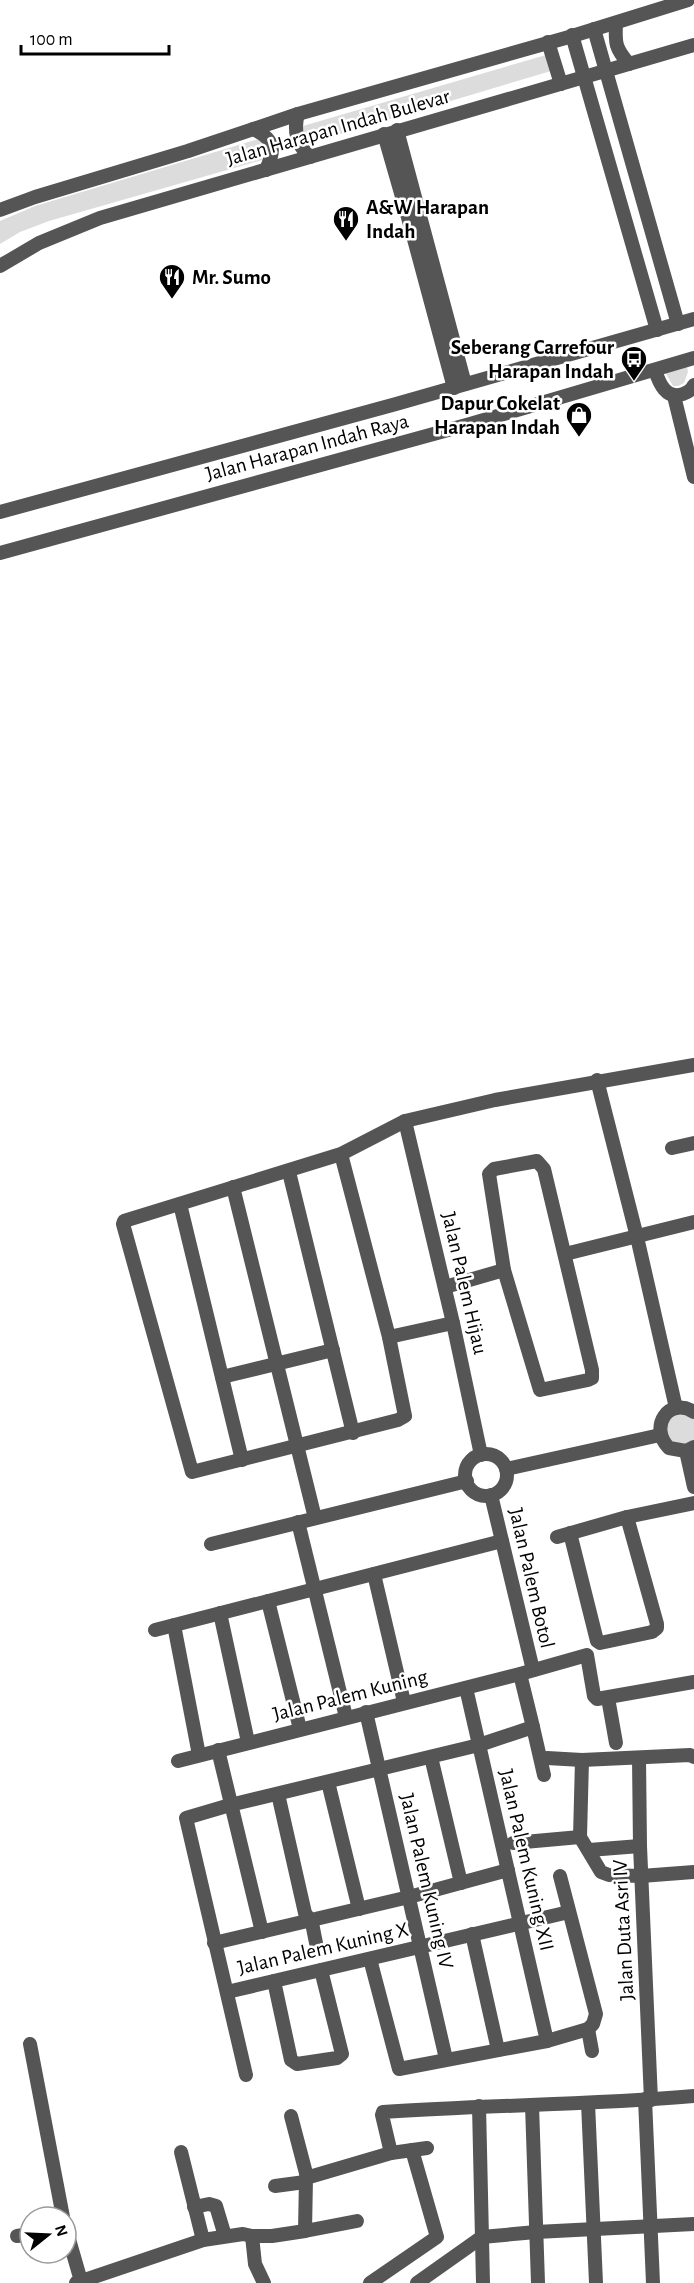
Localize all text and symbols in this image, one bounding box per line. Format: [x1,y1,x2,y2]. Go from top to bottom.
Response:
scale bar [21,18,170,56]
text: 100 m [30,31,73,49]
street label: Jalan Harapan Indah Bulevar [224,85,453,170]
place label: A&W Harapan Indah [366,197,489,242]
restaurant icon: A&W Harapan Indah [331,204,361,242]
restaurant icon: Mr. Sumo [157,262,187,300]
place label: Mr. Sumo [192,267,271,288]
place label: Seberang Carrefour Harapan Indah [451,337,615,382]
bus stop icon: Seberang Carrefour Harapan Indah [619,344,649,382]
place label: Dapur Cokelat Harapan Indah [434,393,560,438]
shop icon: Dapur Cokelat Harapan Indah [564,400,594,438]
street label: Jalan Harapan Indah Raya [203,410,411,485]
street label: Jalan Palem Hijau [438,1210,491,1357]
street label: Jalan Palem Botol [505,1506,558,1650]
street label: Jalan Palem Kuning [271,1666,430,1725]
street label: Jalan Palem Kuning XII [495,1767,558,1953]
street label: Jalan Palem Kuning IV [396,1791,457,1971]
street label: Jalan Duta Asri IV [609,1859,638,2001]
street label: Jalan Palem Kuning X [236,1919,411,1978]
north arrow [18,2205,78,2265]
text: N [52,2223,71,2238]

